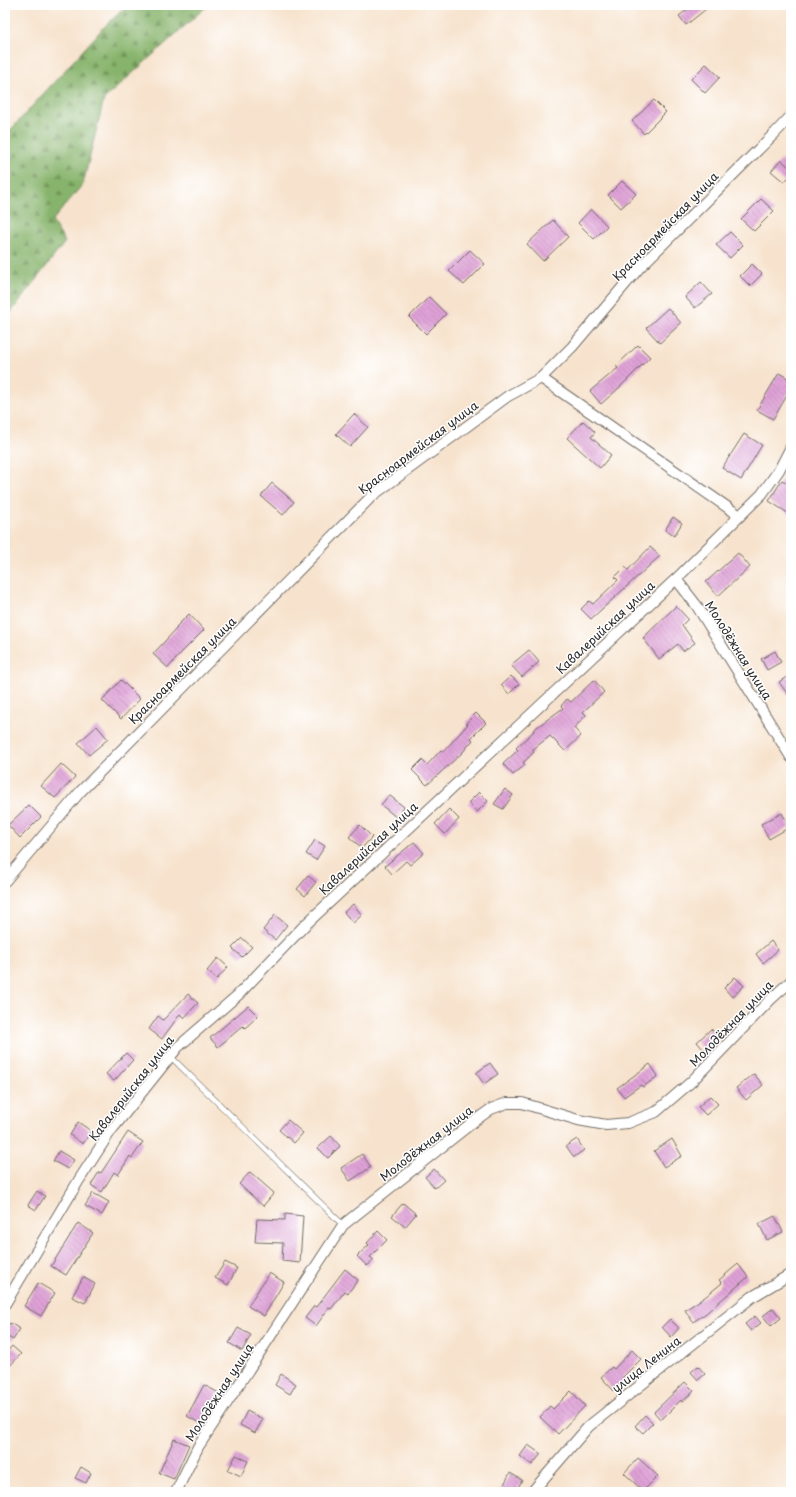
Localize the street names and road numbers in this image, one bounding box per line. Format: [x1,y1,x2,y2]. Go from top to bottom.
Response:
street label: Красноармейская улица [608,167,722,285]
street label: Красноармейская улица [354,396,482,498]
street label: Кавалерийская улица [552,576,659,678]
street label: Молодёжная улица [701,597,777,703]
street label: Красноармейская улица [124,612,240,728]
street label: Кавалерийская улица [315,797,422,899]
street label: Молодёжная улица [685,976,777,1070]
street label: Кавалерийская улица [84,1031,178,1144]
street label: Молодёжная улица [376,1101,477,1185]
street label: улица Ленина [608,1331,685,1397]
street label: Молодёжная улица [180,1339,258,1445]

